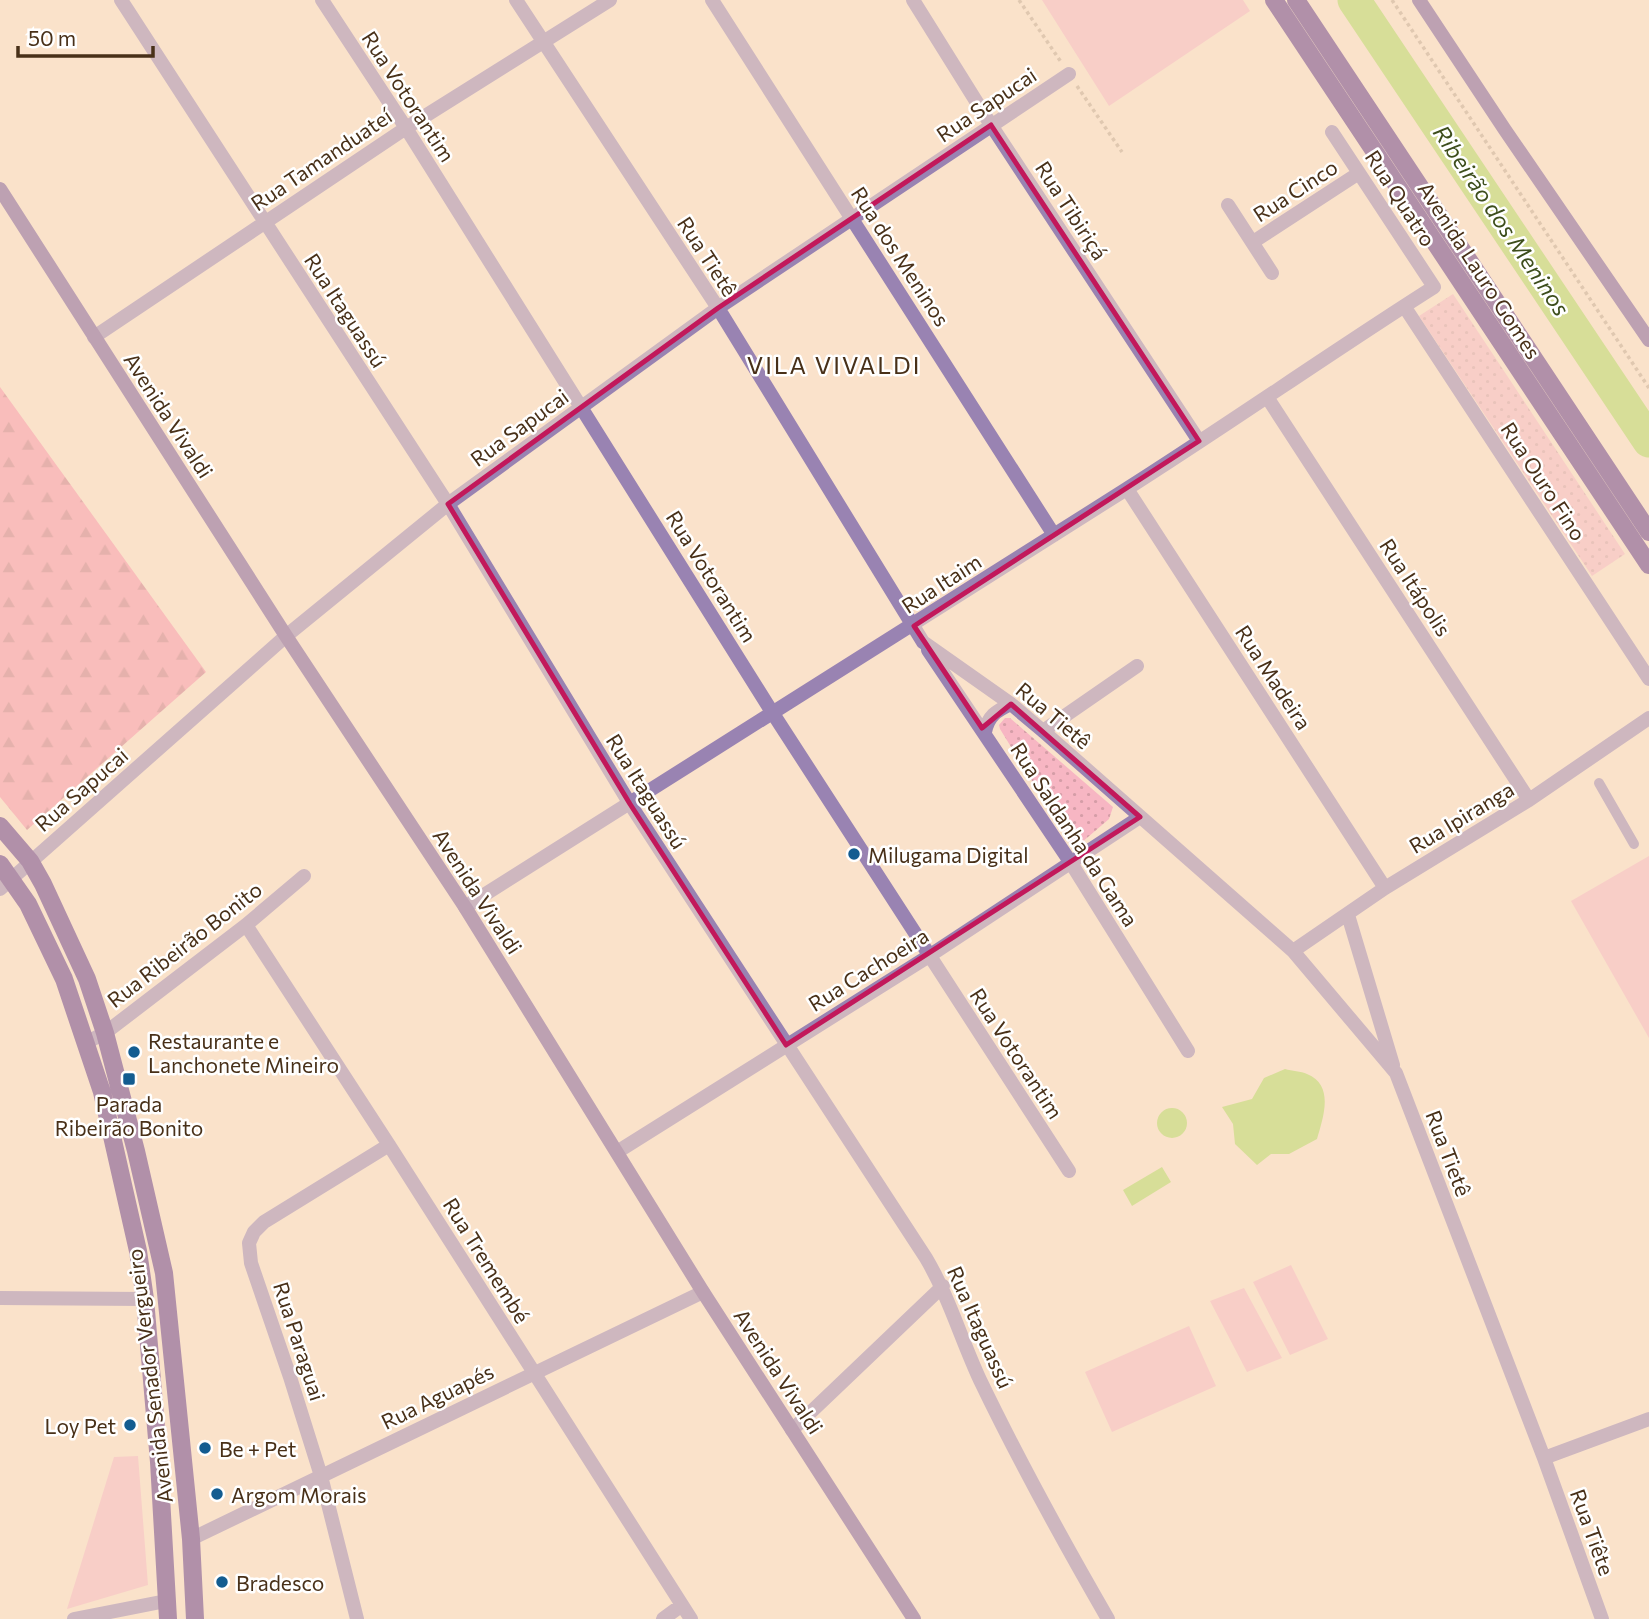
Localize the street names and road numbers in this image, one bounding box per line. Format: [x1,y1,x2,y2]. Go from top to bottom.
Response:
street label: Rua Votorantim [358,26,460,166]
street label: Rua Sapucai [931,62,1041,146]
street label: Rua Tamanduateí [246,102,397,215]
street label: Rua Quatro [1361,145,1441,251]
street label: Rua Cinco [1248,154,1342,226]
street label: Rua Tibiriçá [1031,156,1113,264]
street label: Avenida Lauro Gomes [1413,177,1547,363]
street label: Rua dos Meninos [847,182,955,330]
street label: Rua Tietê [673,211,743,301]
street label: Rua Itaguassú [300,248,392,372]
street label: Avenida Vivaldi [119,348,219,482]
street label: Rua Sapucai [465,383,573,471]
street label: Rua Ouro Fino [1496,417,1592,545]
street label: Rua Votorantim [662,506,762,646]
street label: Rua Itápolis [1375,534,1457,640]
street label: Rua Itaim [897,548,985,618]
street label: Rua Madeira [1231,620,1317,734]
street label: Rua Tietê [1011,676,1097,754]
street label: Rua Itaguassú [602,729,692,853]
street label: Rua Saldanha da Gama [1006,737,1144,931]
street label: Rua Sapucai [29,742,133,836]
street label: Rua Ipiranga [1404,776,1518,858]
street label: Avenida Vivaldi [428,824,528,958]
street label: Rua Ribeirão Bonito [102,876,266,1012]
street label: Rua Cachoeira [803,922,933,1016]
street label: Rua Votorantim [966,983,1068,1123]
street label: Rua Tietê [1421,1107,1477,1199]
street label: Rua Tremembé [439,1193,535,1327]
street label: Avenida Senador Vergueiro [121,1248,177,1504]
street label: Rua Itaguassú [943,1262,1019,1392]
street label: Rua Paraguai [269,1278,331,1404]
street label: Avenida Vivaldi [729,1304,829,1438]
street label: Rua Aguapés [377,1358,497,1434]
street label: Rua Tiête [1566,1485,1620,1579]

